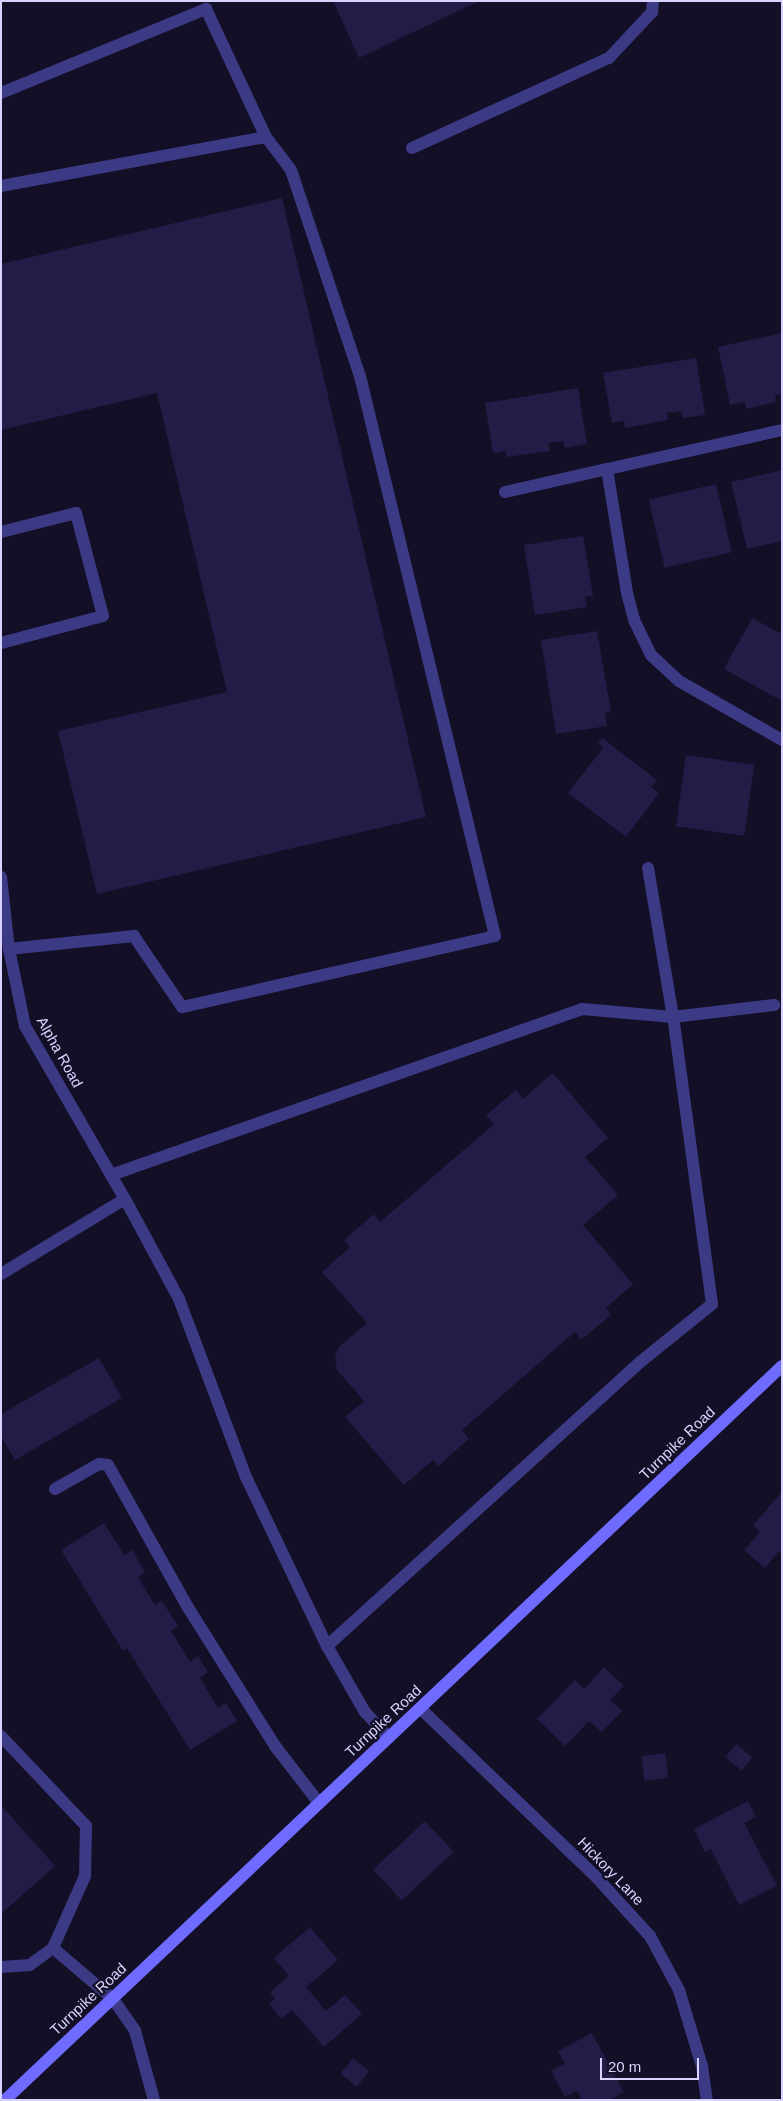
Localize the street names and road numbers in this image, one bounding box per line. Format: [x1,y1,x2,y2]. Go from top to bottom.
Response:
street label: Alpha Road [33,1013,87,1091]
street label: Turnpike Road [636,1403,718,1483]
street label: Turnpike Road [341,1681,425,1761]
street label: Hickory Lane [574,1833,648,1909]
street label: Turnpike Road [46,1959,130,2039]

